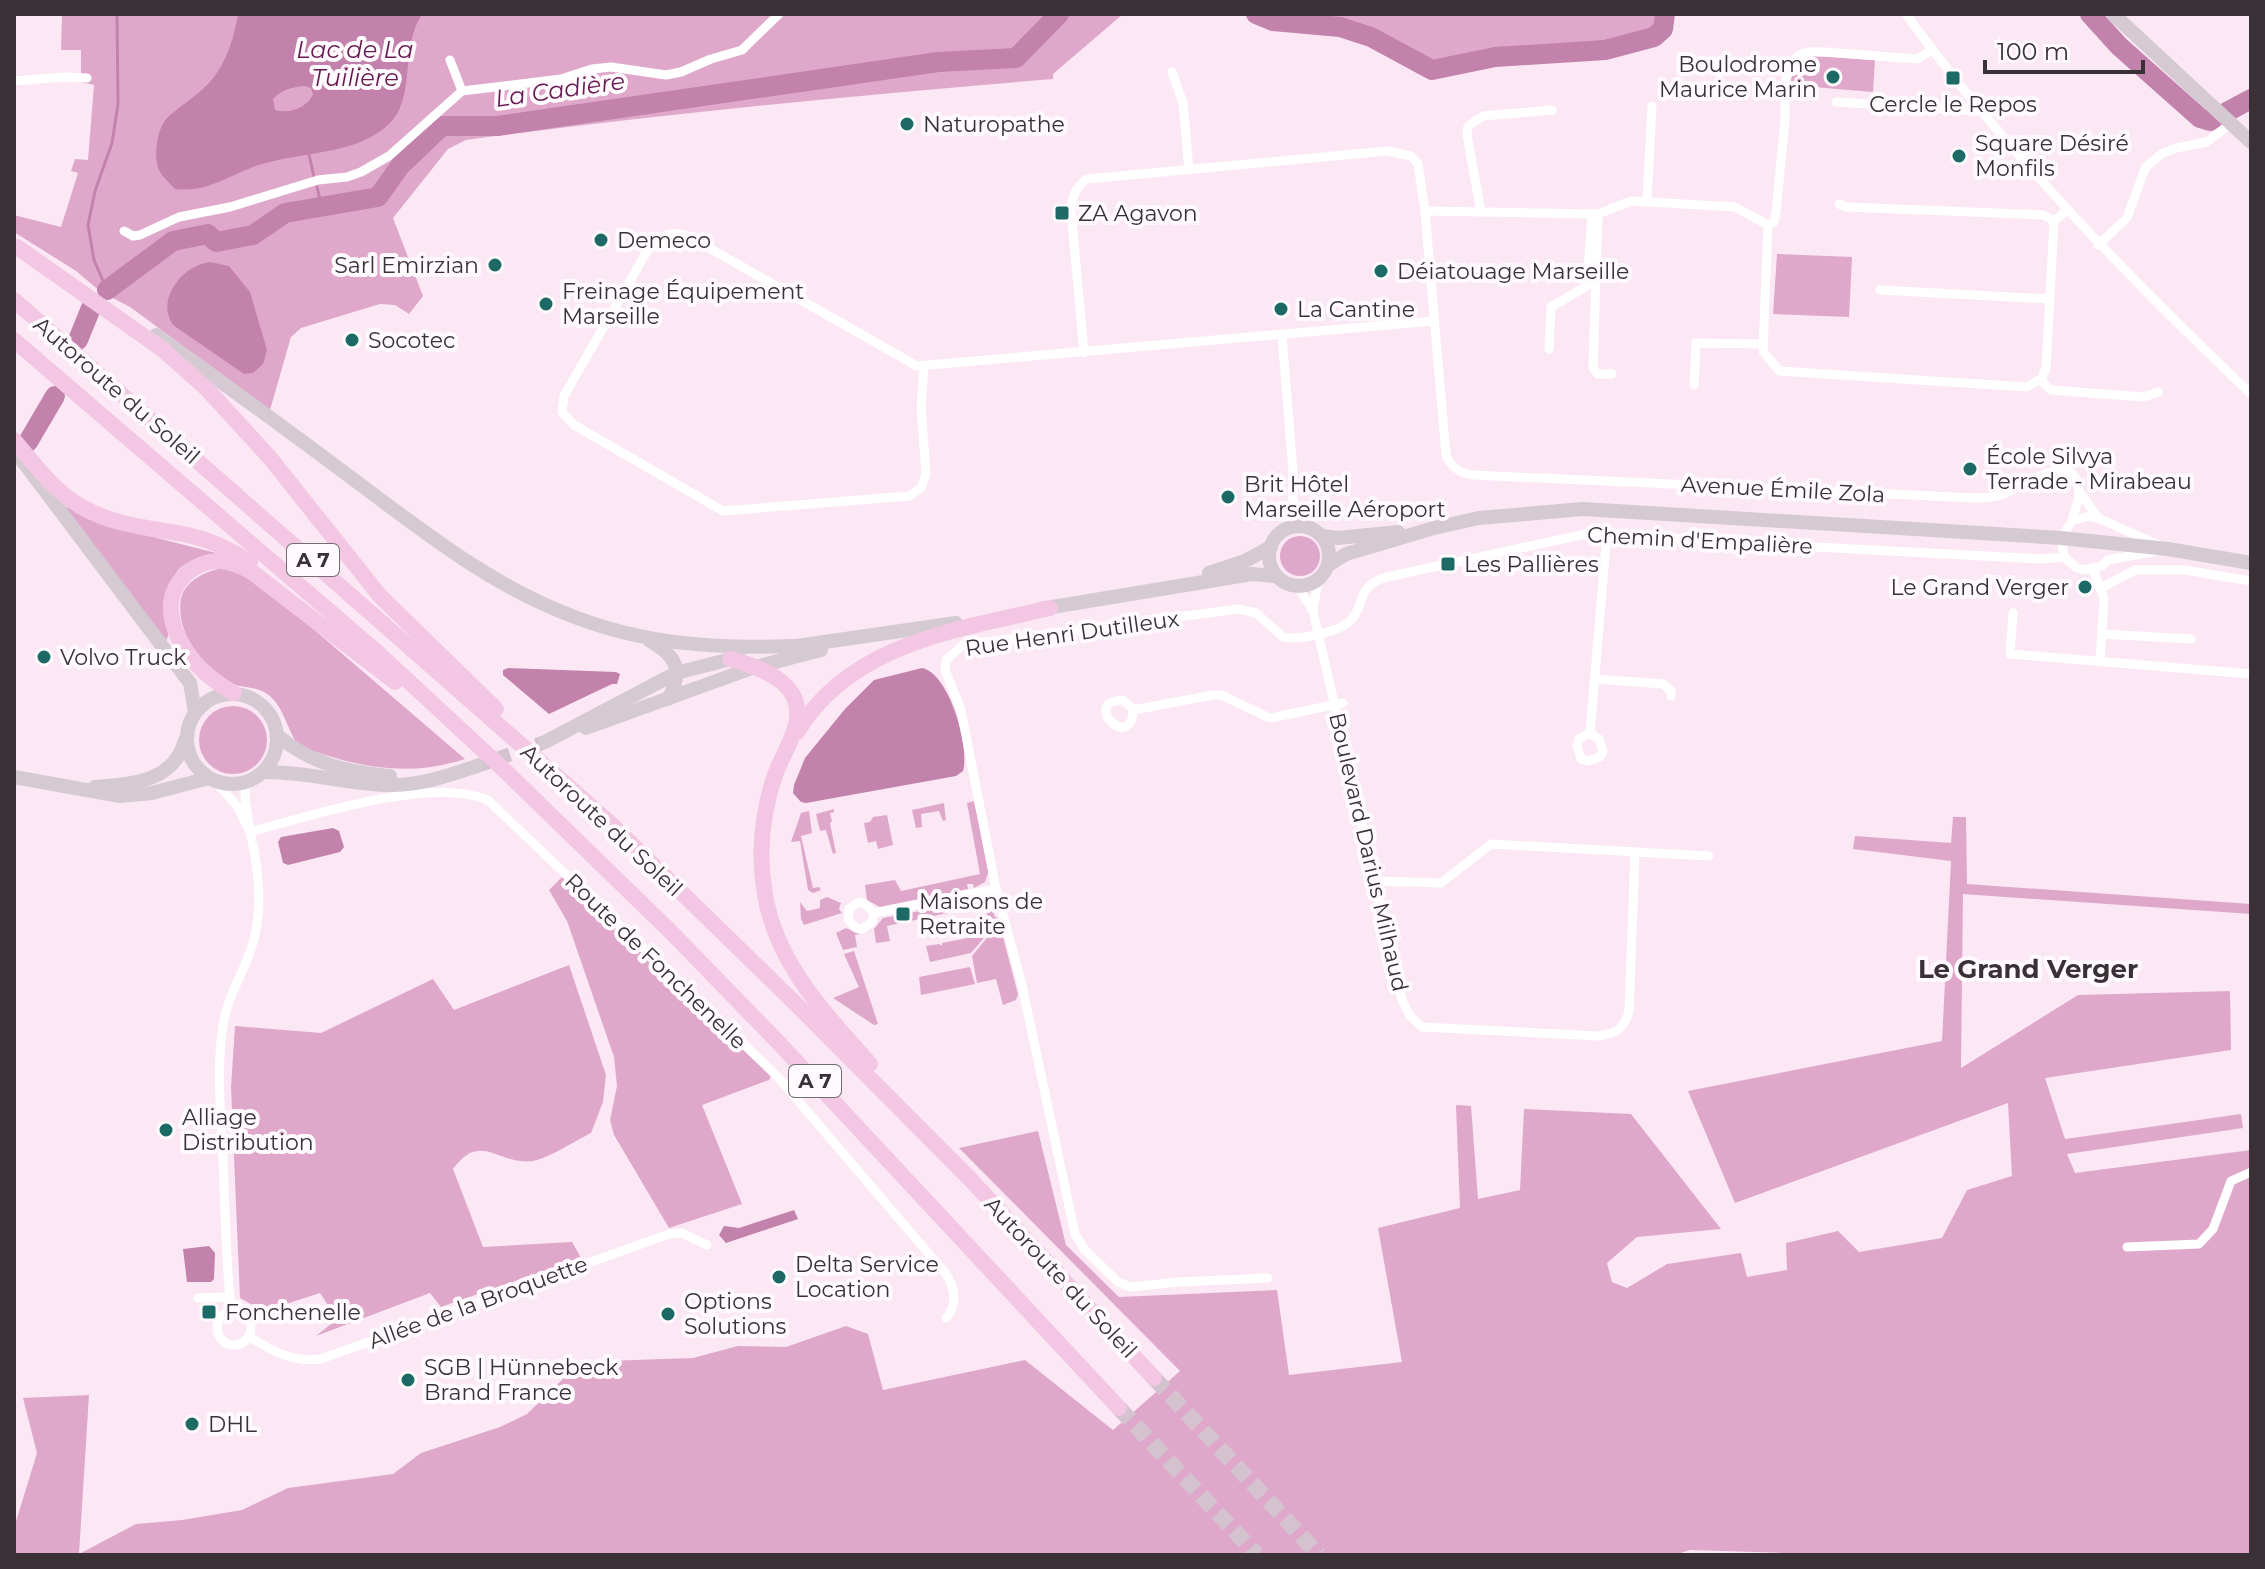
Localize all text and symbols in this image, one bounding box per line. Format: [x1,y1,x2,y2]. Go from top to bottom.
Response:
scale bar [1985,24,2143,74]
water label: Lac de La Tuilière [296,35,414,92]
text: 100 m [1997,37,2069,66]
place label: Boulodrome Maurice Marin [1659,51,1817,103]
water label: La Cadière [493,66,627,113]
marker: Boulodrome Maurice Marin [1824,68,1842,86]
marker: Cercle le Repos [1944,69,1962,87]
place label: Cercle le Repos [1869,91,2037,118]
place label: Naturopathe [923,111,1065,138]
marker: Naturopathe [898,115,916,133]
place label: Square Désiré Monfils [1975,130,2129,182]
marker: Square Désiré Monfils [1950,147,1968,165]
place label: ZA Agavon [1078,200,1198,227]
marker: ZA Agavon [1053,204,1071,222]
place label: Demeco [617,227,711,254]
marker: Demeco [592,231,610,249]
place label: Sarl Emirzian [334,252,479,279]
marker: Sarl Emirzian [486,256,504,274]
place label: Déiatouage Marseille [1397,258,1629,285]
marker: Déiatouage Marseille [1372,262,1390,280]
place label: Freinage Équipement Marseille [562,278,804,330]
marker: Freinage Équipement Marseille [537,295,555,313]
place label: La Cantine [1297,296,1415,323]
marker: La Cantine [1272,300,1290,318]
street label: Autoroute du Soleil [28,311,205,470]
place label: Socotec [368,327,456,354]
marker: Socotec [343,331,361,349]
place label: École Silvya Terrade - Mirabeau [1986,443,2192,495]
marker: École Silvya Terrade - Mirabeau [1961,460,1979,478]
place label: Brit Hôtel Marseille Aéroport [1244,471,1446,523]
street label: Avenue Émile Zola [1680,471,1886,508]
marker: Brit Hôtel Marseille Aéroport [1219,488,1237,506]
street label: Chemin d'Empalière [1586,521,1813,560]
road number: A 7 [287,544,339,576]
place label: Les Pallières [1464,551,1599,578]
marker: Les Pallières [1439,555,1457,573]
place label: Le Grand Verger [1891,574,2069,601]
marker: Le Grand Verger [2076,578,2094,596]
street label: Rue Henri Dutilleux [963,605,1181,662]
place label: Volvo Truck [60,644,187,671]
marker: Volvo Truck [35,648,53,666]
street label: Boulevard Darius Milhaud [1323,710,1414,994]
street label: Autoroute du Soleil [515,738,688,902]
street label: Route de Fonchenelle [559,868,752,1055]
place label: Maisons de Retraite [919,888,1043,940]
marker: Maisons de Retraite [894,905,912,923]
district label: Le Grand Verger [1918,953,2138,985]
road number: A 7 [789,1065,841,1097]
place label: Alliage Distribution [182,1104,314,1156]
marker: Alliage Distribution [157,1121,175,1139]
street label: Autoroute du Soleil [979,1191,1143,1364]
street label: Allée de la Broquette [365,1250,591,1355]
place label: Delta Service Location [795,1251,939,1303]
marker: Delta Service Location [770,1268,788,1286]
place label: Options Solutions [684,1288,787,1340]
place label: Fonchenelle [225,1299,361,1326]
marker: Fonchenelle [200,1303,218,1321]
marker: Options Solutions [659,1305,677,1323]
place label: SGB | Hünnebeck Brand France [424,1354,619,1406]
marker: SGB | Hünnebeck Brand France [399,1371,417,1389]
place label: DHL [208,1411,257,1438]
marker: DHL [183,1415,201,1433]

